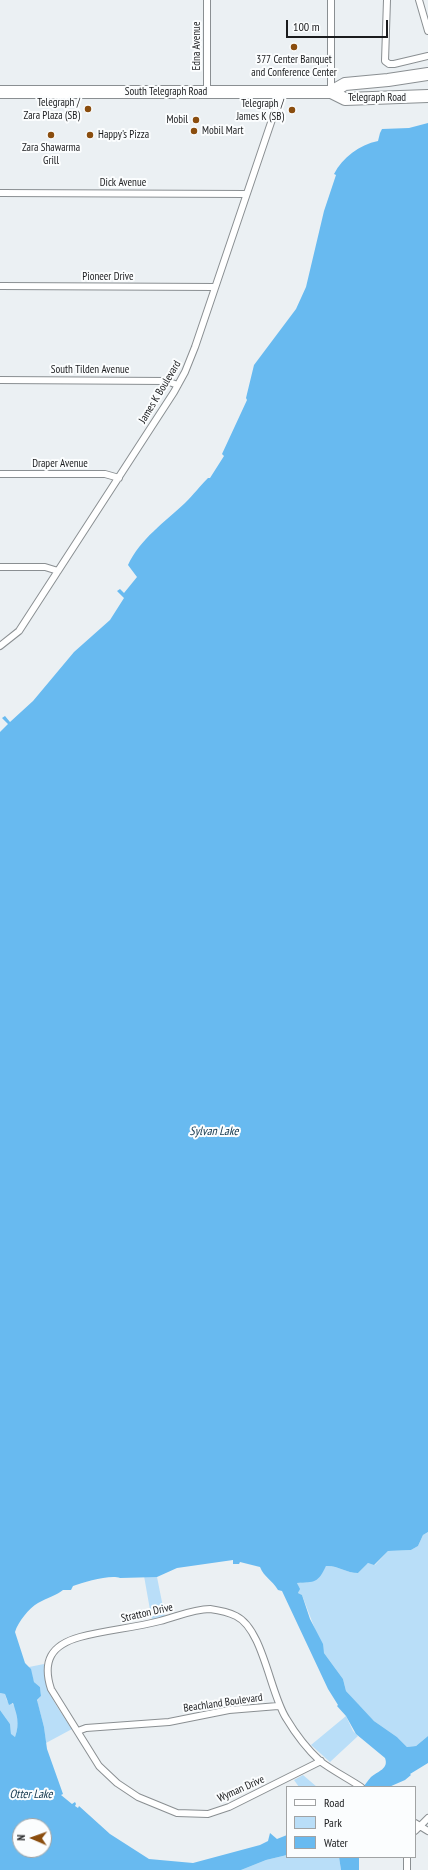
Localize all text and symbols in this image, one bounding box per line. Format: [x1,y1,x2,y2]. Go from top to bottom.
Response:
scale bar [288,12,390,38]
text: 100 m [293,19,320,34]
street label: Edna Avenue [190,22,204,70]
marker: 377 Center Banquet and Conference Center [289,42,299,52]
place label: 377 Center Banquet and Conference Center [251,53,337,79]
street label: South Telegraph Road [125,85,207,99]
street label: Telegraph Road [348,91,406,105]
place label: Telegraph / Zara Plaza (SB) [24,96,80,122]
place label: Telegraph / James K (SB) [236,97,284,123]
marker: Telegraph / Zara Plaza (SB) [83,104,93,114]
marker: Telegraph / James K (SB) [287,105,297,115]
place label: Mobil [167,113,188,127]
marker: Mobil [191,115,201,125]
place label: Mobil Mart [202,124,244,138]
marker: Mobil Mart [189,126,199,136]
place label: Happy's Pizza [98,128,149,142]
marker: Zara Shawarma Grill [46,130,56,140]
marker: Happy's Pizza [85,130,95,140]
place label: Zara Shawarma Grill [22,141,80,167]
street label: Dick Avenue [100,176,146,190]
street label: Pioneer Drive [82,270,134,284]
street label: James K Boulevard [136,358,184,426]
street label: South Tilden Avenue [51,363,129,377]
street label: Draper Avenue [32,457,88,471]
water label: Sylvan Lake [190,1125,238,1139]
street label: Stratton Drive [120,1601,174,1625]
street label: Beachland Boulevard [183,1691,263,1715]
street label: Wyman Drive [215,1773,267,1805]
legend [286,1786,416,1858]
water label: Otter Lake [10,1788,52,1802]
text: Road [324,1795,344,1810]
text: Park [324,1815,342,1830]
north arrow [12,1818,52,1858]
text: N [14,1834,28,1841]
text: Water [324,1835,348,1850]

